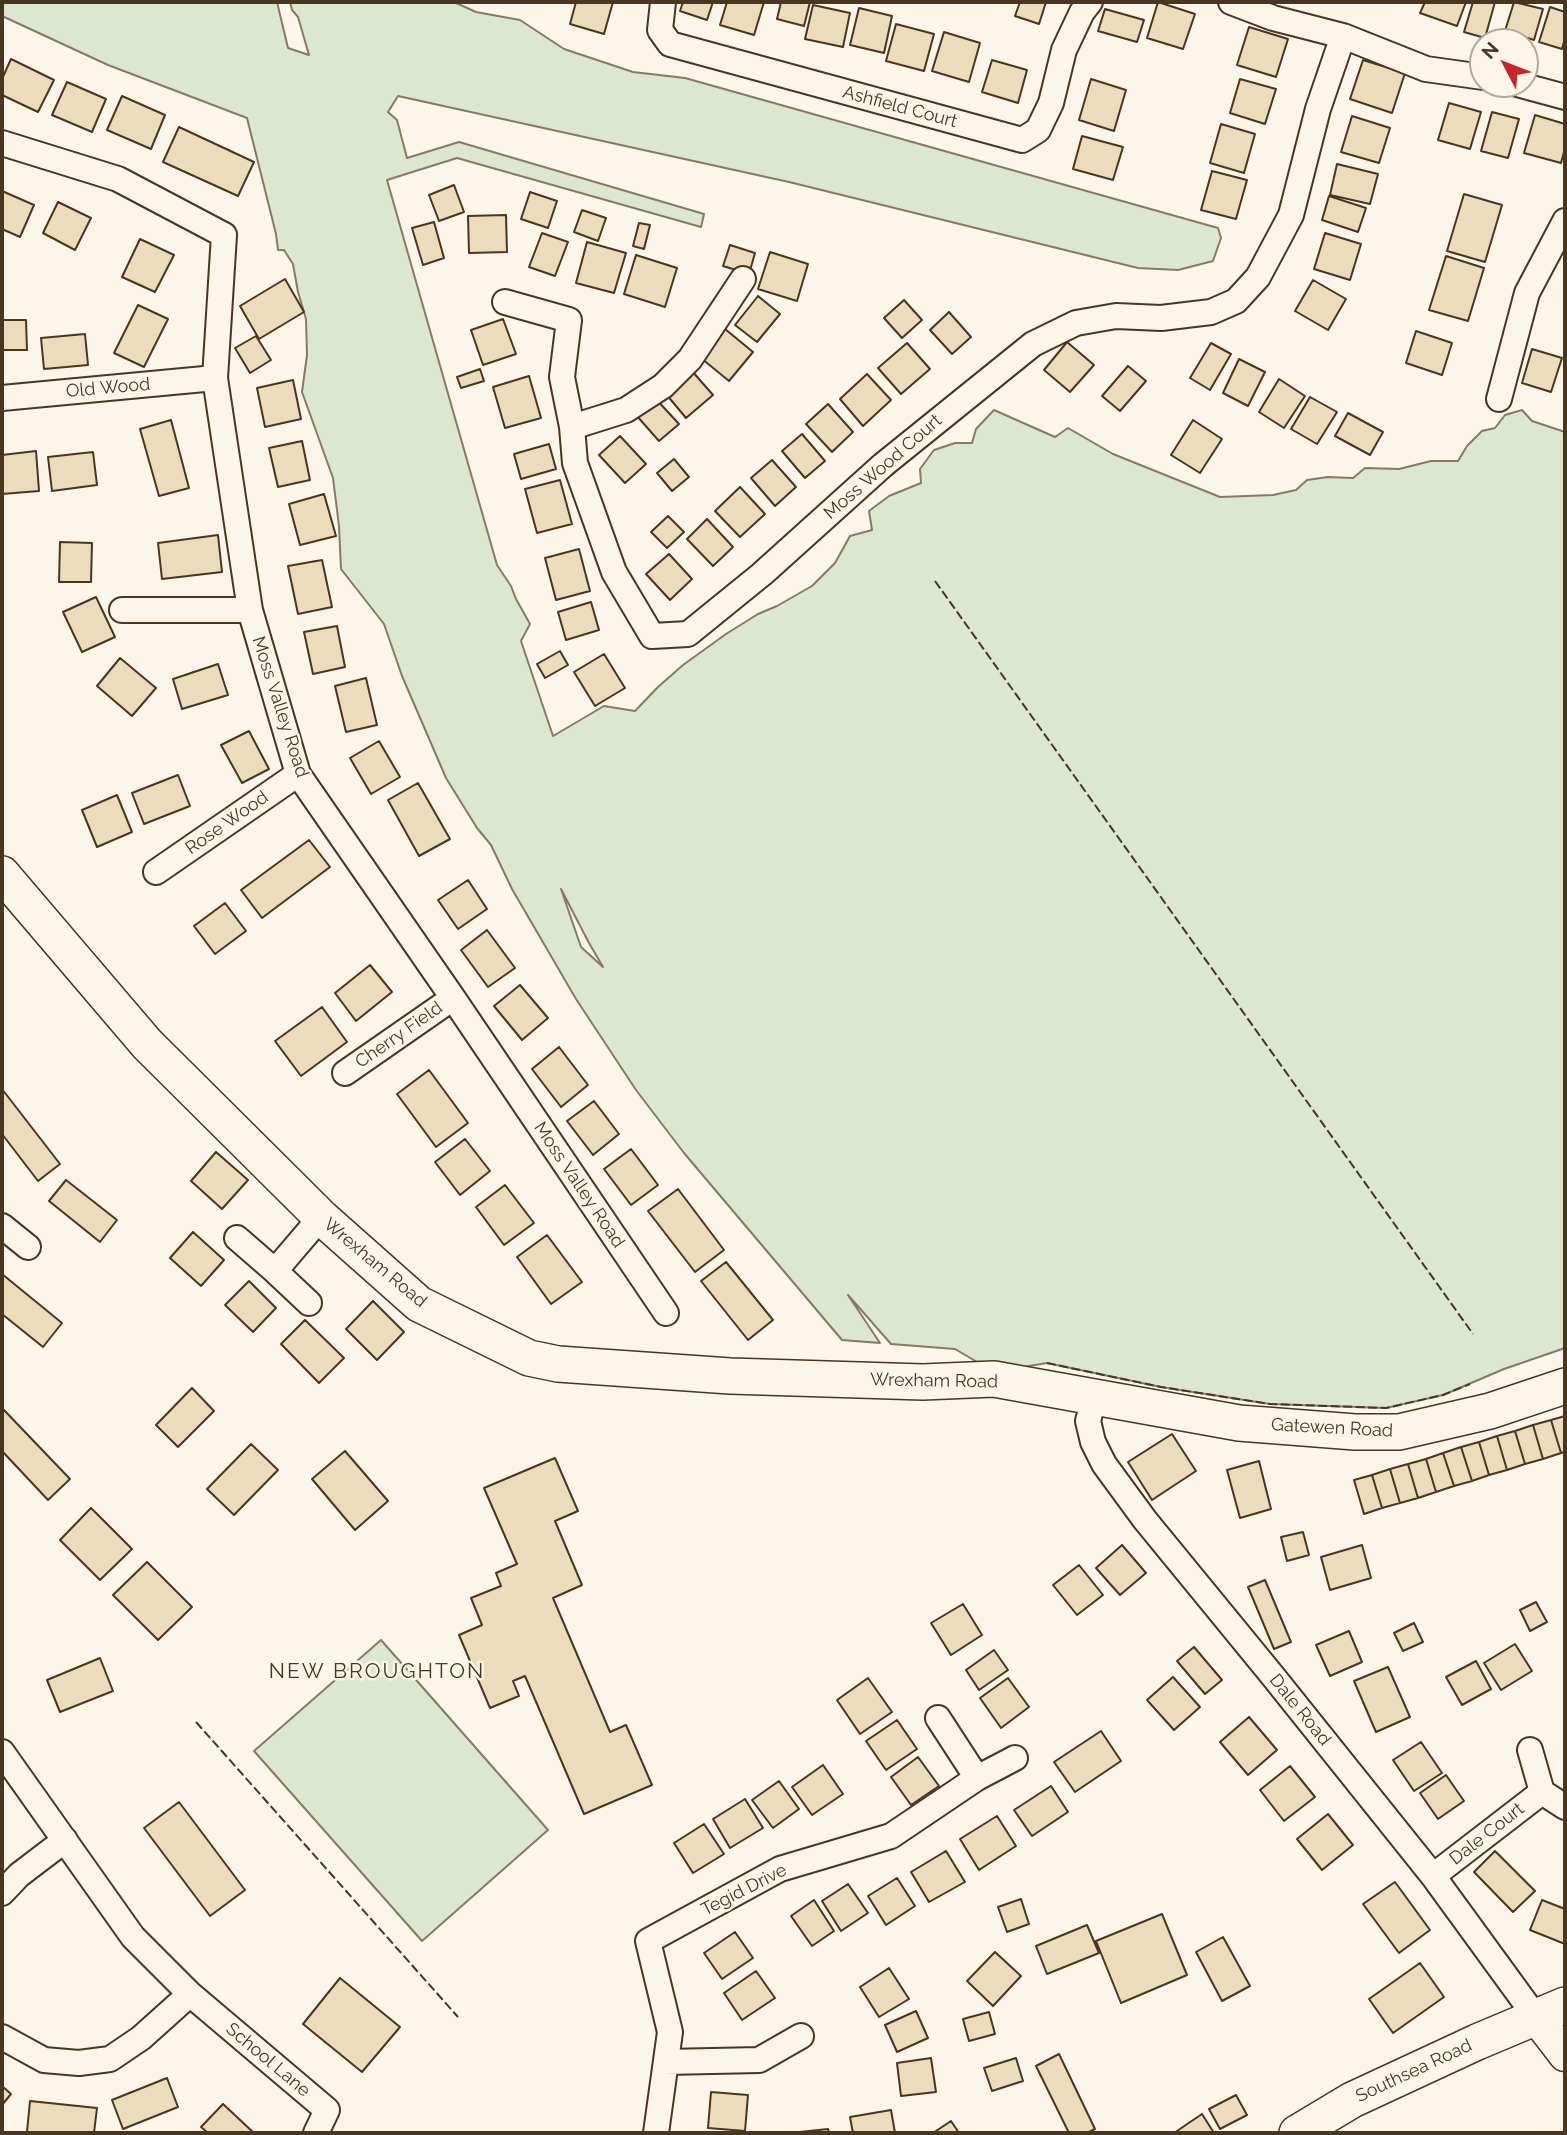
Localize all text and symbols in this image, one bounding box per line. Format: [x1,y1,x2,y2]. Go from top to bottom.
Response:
north arrow [1469,28,1539,98]
text: N [1477,38,1503,63]
street label: Ashfield Court [840,81,960,133]
street label: Old Wood [65,374,151,402]
street label: Moss Wood Court [820,410,946,524]
street label: Moss Valley Road [247,634,313,780]
street label: Rose Wood [181,787,273,859]
street label: Cherry Field [351,997,447,1073]
street label: Moss Valley Road [529,1118,629,1252]
street label: Wrexham Road [319,1214,431,1312]
street label: Wrexham Road [870,1369,998,1393]
street label: Gatewen Road [1271,1414,1393,1442]
district label: NEW BROUGHTON [270,1659,484,1685]
street label: Dale Road [1265,1670,1335,1750]
street label: Dale Court [1445,1798,1529,1870]
street label: Tegid Drive [698,1859,790,1921]
street label: School Lane [221,2018,315,2102]
street label: Southsea Road [1352,2035,1476,2107]

